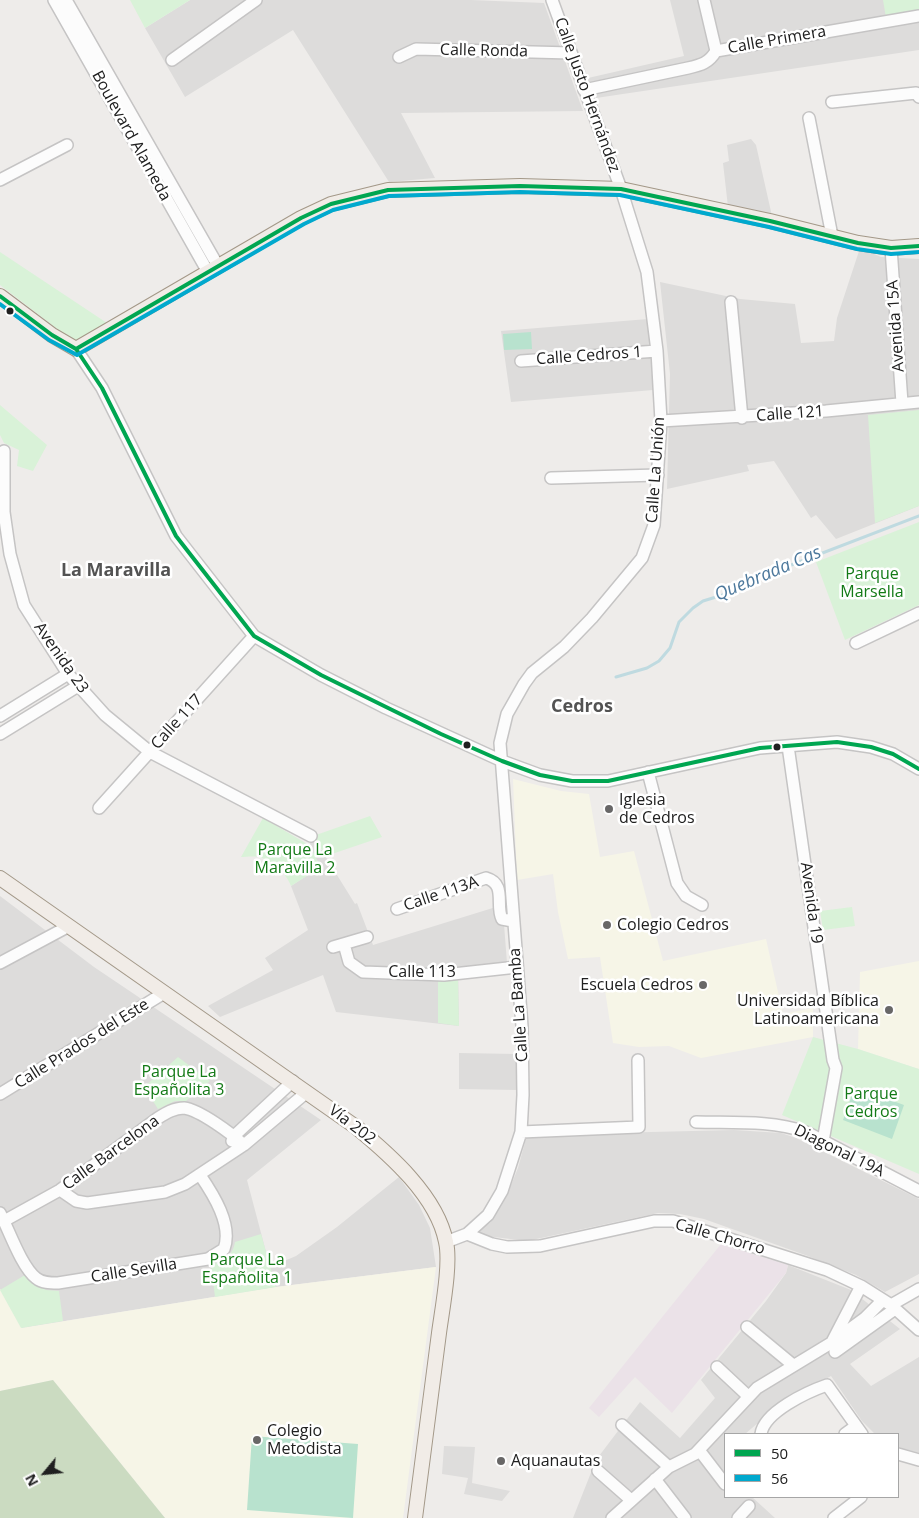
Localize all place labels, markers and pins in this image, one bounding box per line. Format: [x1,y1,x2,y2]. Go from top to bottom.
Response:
unlabelled marker [5,306,15,316]
unlabelled marker [462,740,472,750]
unlabelled marker [772,742,782,752]
place label: Iglesia de Cedros [619,790,695,828]
marker: Iglesia de Cedros [603,803,615,815]
place label: Colegio Cedros [617,915,729,935]
marker: Colegio Cedros [601,919,613,931]
place label: Escuela Cedros [580,975,693,995]
marker: Escuela Cedros [697,979,709,991]
place label: Universidad Bíblica Latinoamericana [737,991,879,1029]
marker: Universidad Bíblica Latinoamericana [883,1004,895,1016]
place label: Colegio Metodista [267,1421,342,1459]
marker: Colegio Metodista [251,1434,263,1446]
place label: Aquanautas [511,1451,600,1471]
marker: Aquanautas [495,1455,507,1467]

